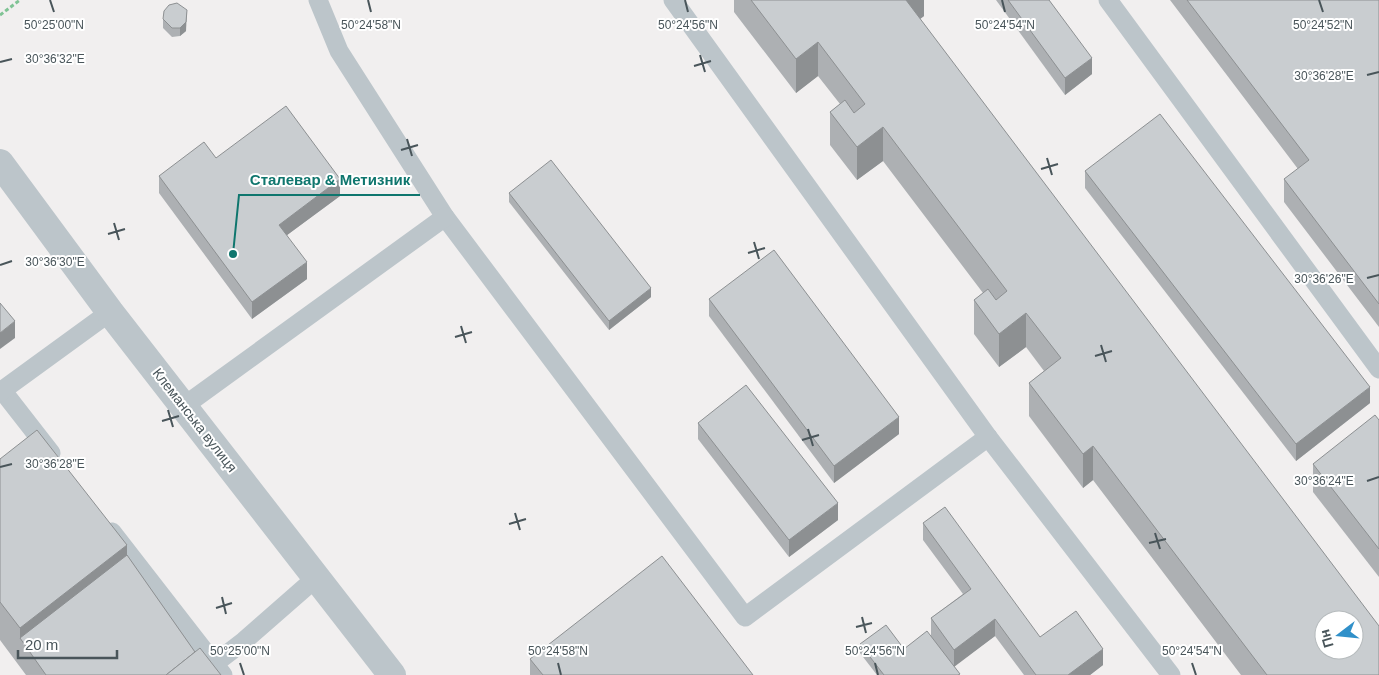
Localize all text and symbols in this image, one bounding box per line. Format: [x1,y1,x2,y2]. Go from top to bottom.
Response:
text: 50°25'00"N [24,18,84,32]
text: 50°24'58"N [341,18,401,32]
text: 50°24'56"N [658,18,718,32]
text: 50°24'54"N [975,18,1035,32]
text: 50°24'52"N [1293,18,1353,32]
text: 30°36'32"E [25,52,85,66]
text: 30°36'28"E [1294,69,1354,83]
callout: Сталевар & Метизник [239,165,420,195]
text: Сталевар & Метизник [250,171,411,188]
text: 30°36'30"E [25,255,85,269]
text: 30°36'26"E [1294,272,1354,286]
street label: Клеманська вулиця [150,365,240,475]
text: 30°36'28"E [25,457,85,471]
text: 30°36'24"E [1294,474,1354,488]
north arrow [1314,610,1364,660]
text: Пн [1316,627,1337,650]
scale bar [18,628,116,660]
text: 20 m [25,636,58,653]
text: 50°25'00"N [210,644,270,658]
text: 50°24'58"N [528,644,588,658]
text: 50°24'56"N [845,644,905,658]
text: 50°24'54"N [1162,644,1222,658]

